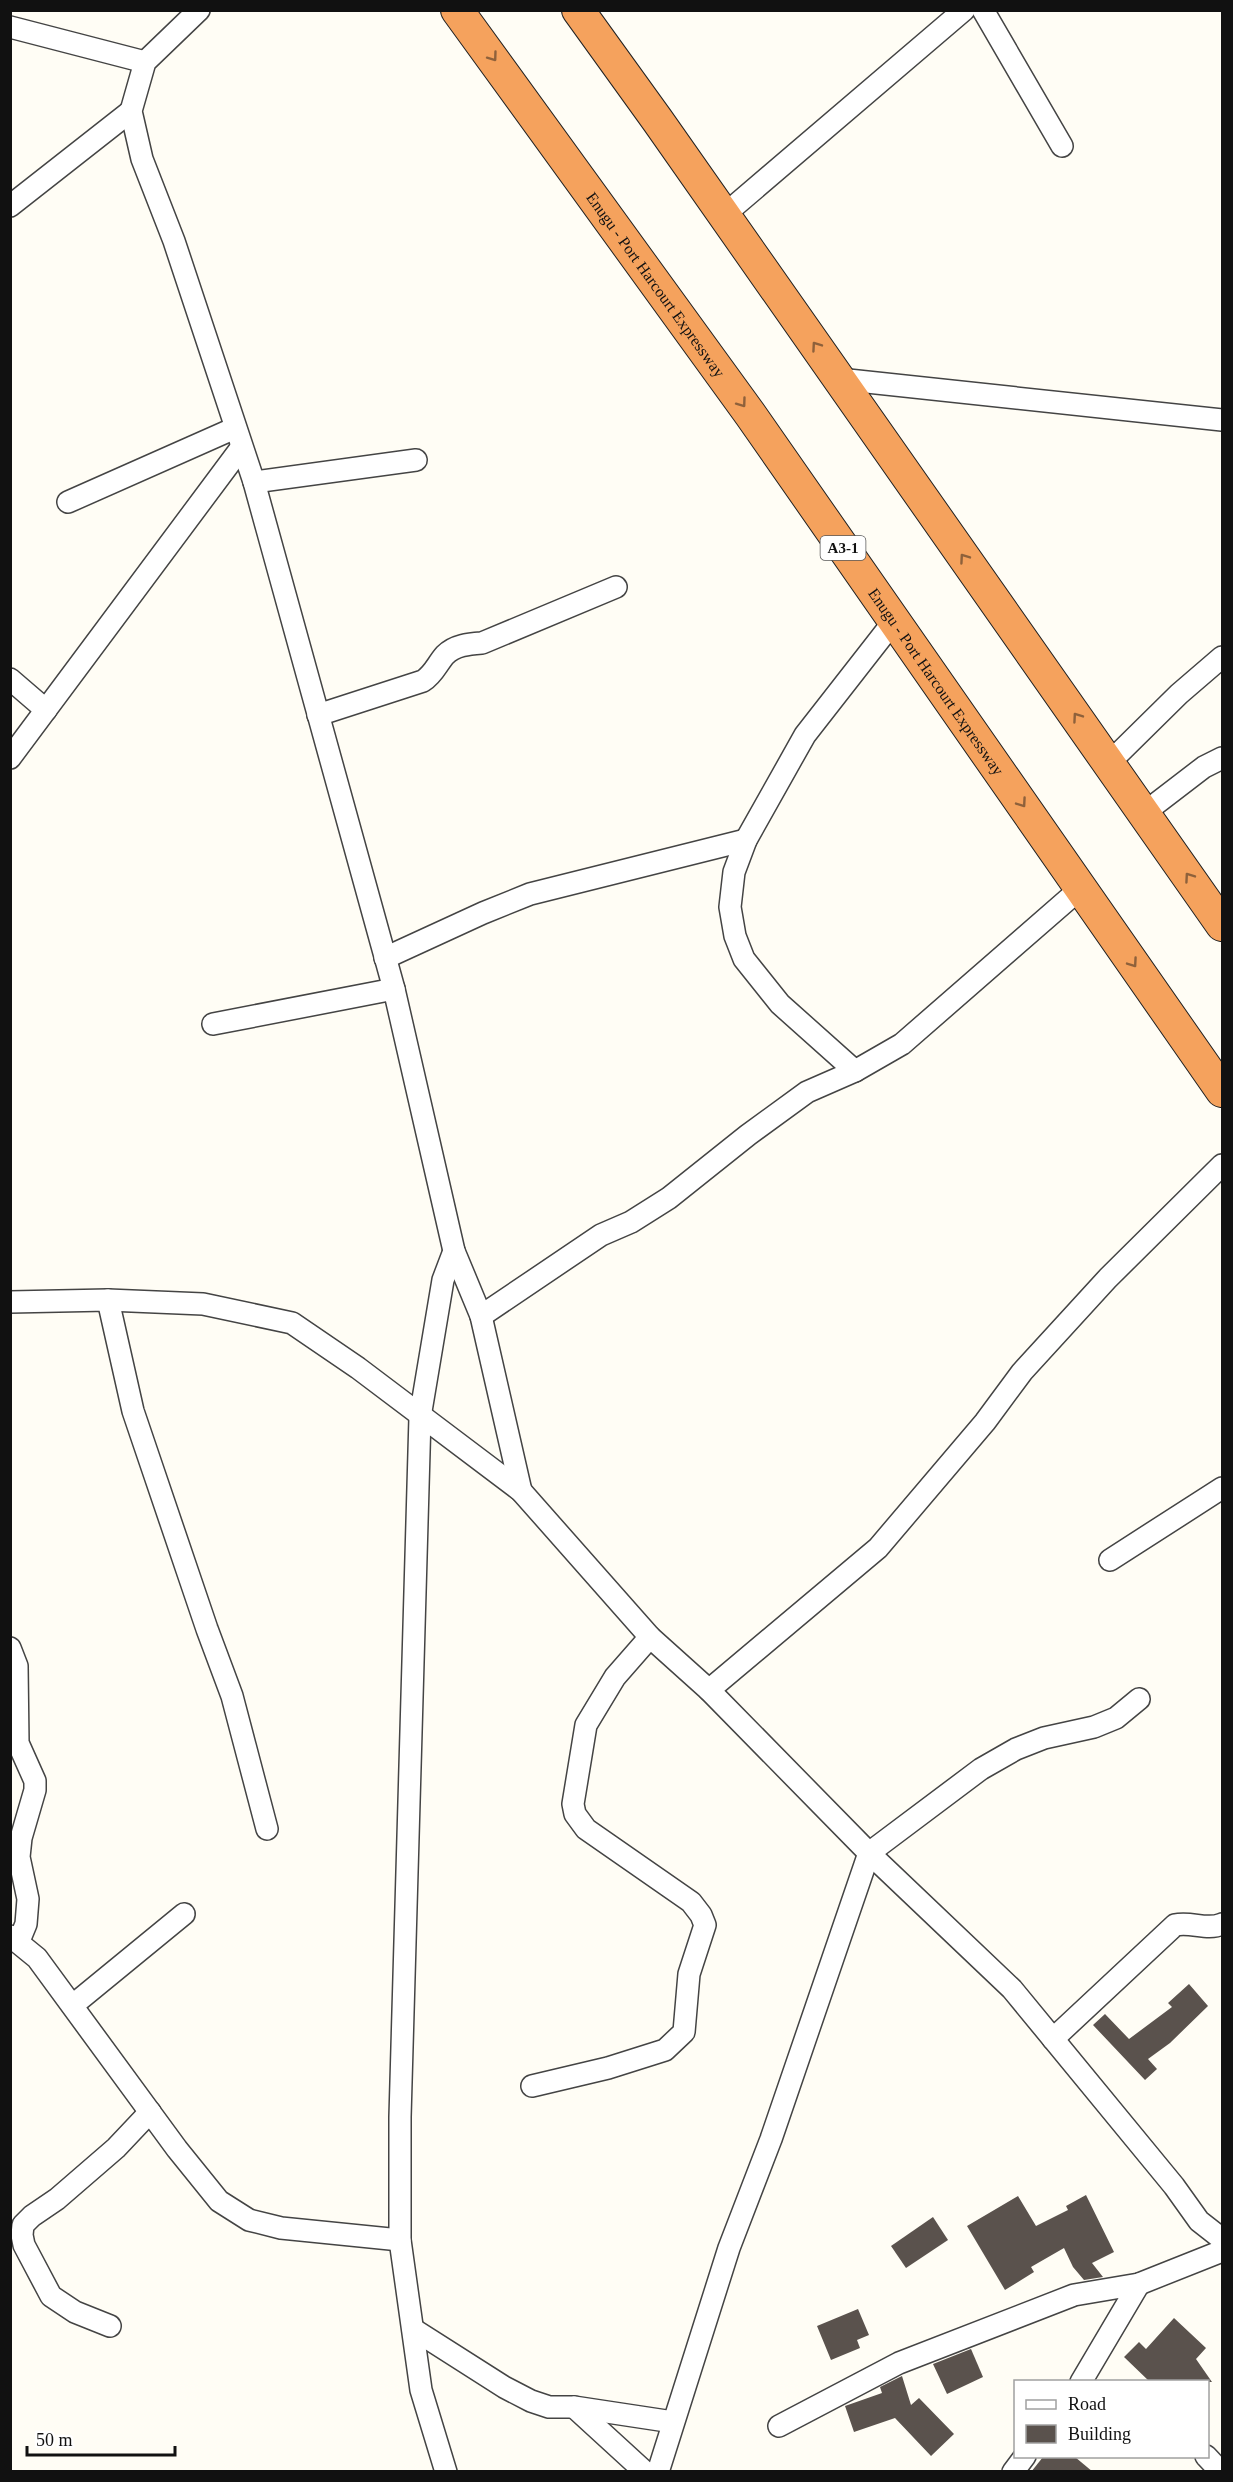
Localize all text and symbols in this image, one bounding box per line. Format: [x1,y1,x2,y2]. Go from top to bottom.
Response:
one-way arrow [486,50,497,61]
street label: Enugu - Port Harcourt Expressway [583,189,728,381]
one-way arrow [812,342,823,353]
one-way arrow [734,396,745,407]
road number: A3-1 [820,536,866,560]
one-way arrow [960,554,971,565]
street label: Enugu - Port Harcourt Expressway [865,585,1007,779]
one-way arrow [1073,713,1084,724]
one-way arrow [1015,797,1026,808]
one-way arrow [1185,872,1196,883]
one-way arrow [1126,957,1137,968]
legend [1014,2380,1209,2458]
text: Road [1068,2394,1106,2414]
scale bar [27,2419,176,2457]
text: Building [1068,2424,1131,2444]
text: 50 m [36,2430,73,2450]

